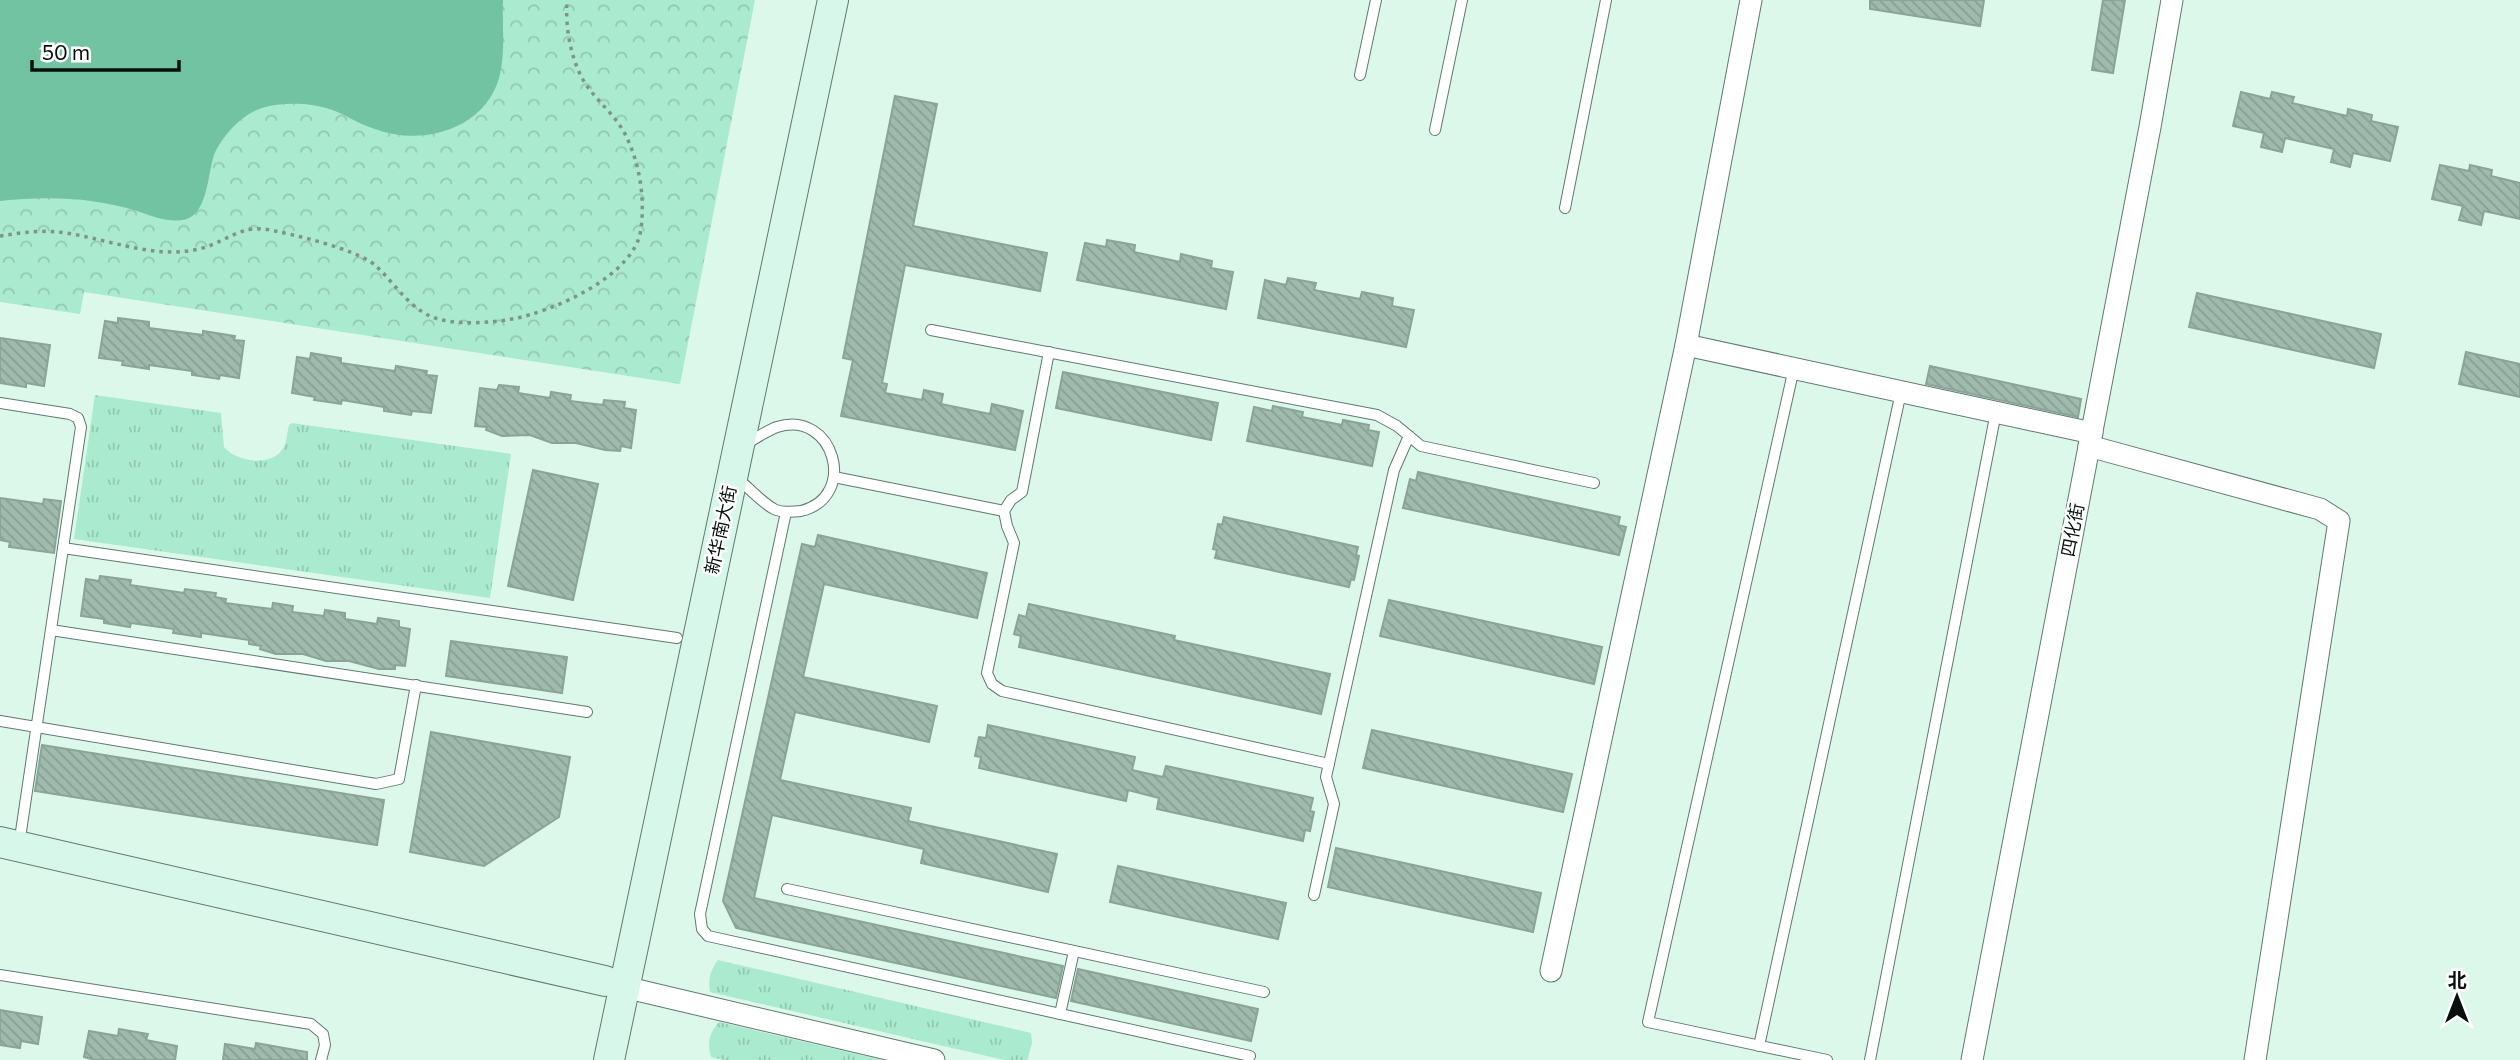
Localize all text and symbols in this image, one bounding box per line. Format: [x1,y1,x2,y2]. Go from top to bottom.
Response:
scale bar [32,28,178,72]
text: 50 m [42,39,90,64]
street label: 新华南大街 [700,483,740,576]
street label: 四化街 [2056,501,2088,558]
north arrow [2422,962,2492,1032]
text: 北 [2447,968,2467,991]

